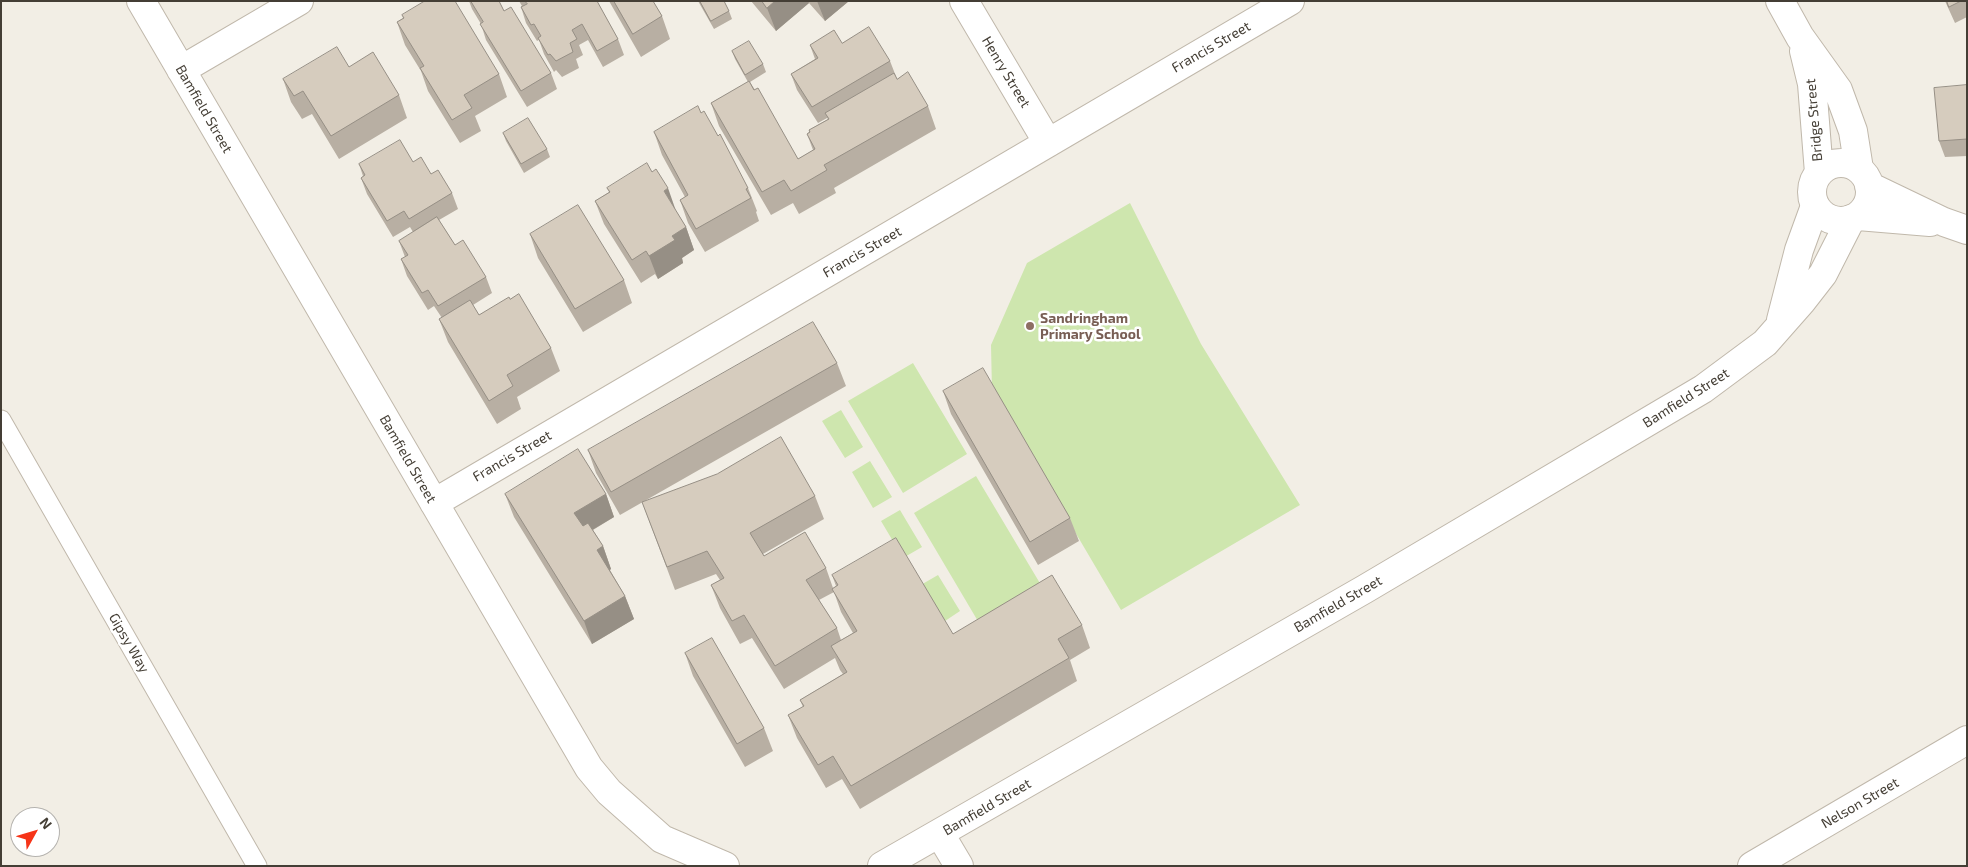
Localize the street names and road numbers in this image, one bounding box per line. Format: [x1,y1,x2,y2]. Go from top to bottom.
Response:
street label: Francis Street [1169,18,1253,76]
street label: Henry Street [978,33,1034,111]
street label: Bamfield Street [172,62,236,156]
street label: Bridge Street [1802,78,1826,162]
street label: Francis Street [820,223,904,281]
street label: Bamfield Street [1640,365,1732,431]
street label: Bamfield Street [376,412,440,506]
street label: Francis Street [470,427,554,485]
street label: Bamfield Street [1291,572,1385,636]
street label: Gipsy Way [105,610,153,676]
street label: Nelson Street [1818,774,1902,832]
street label: Bamfield Street [940,775,1034,839]

